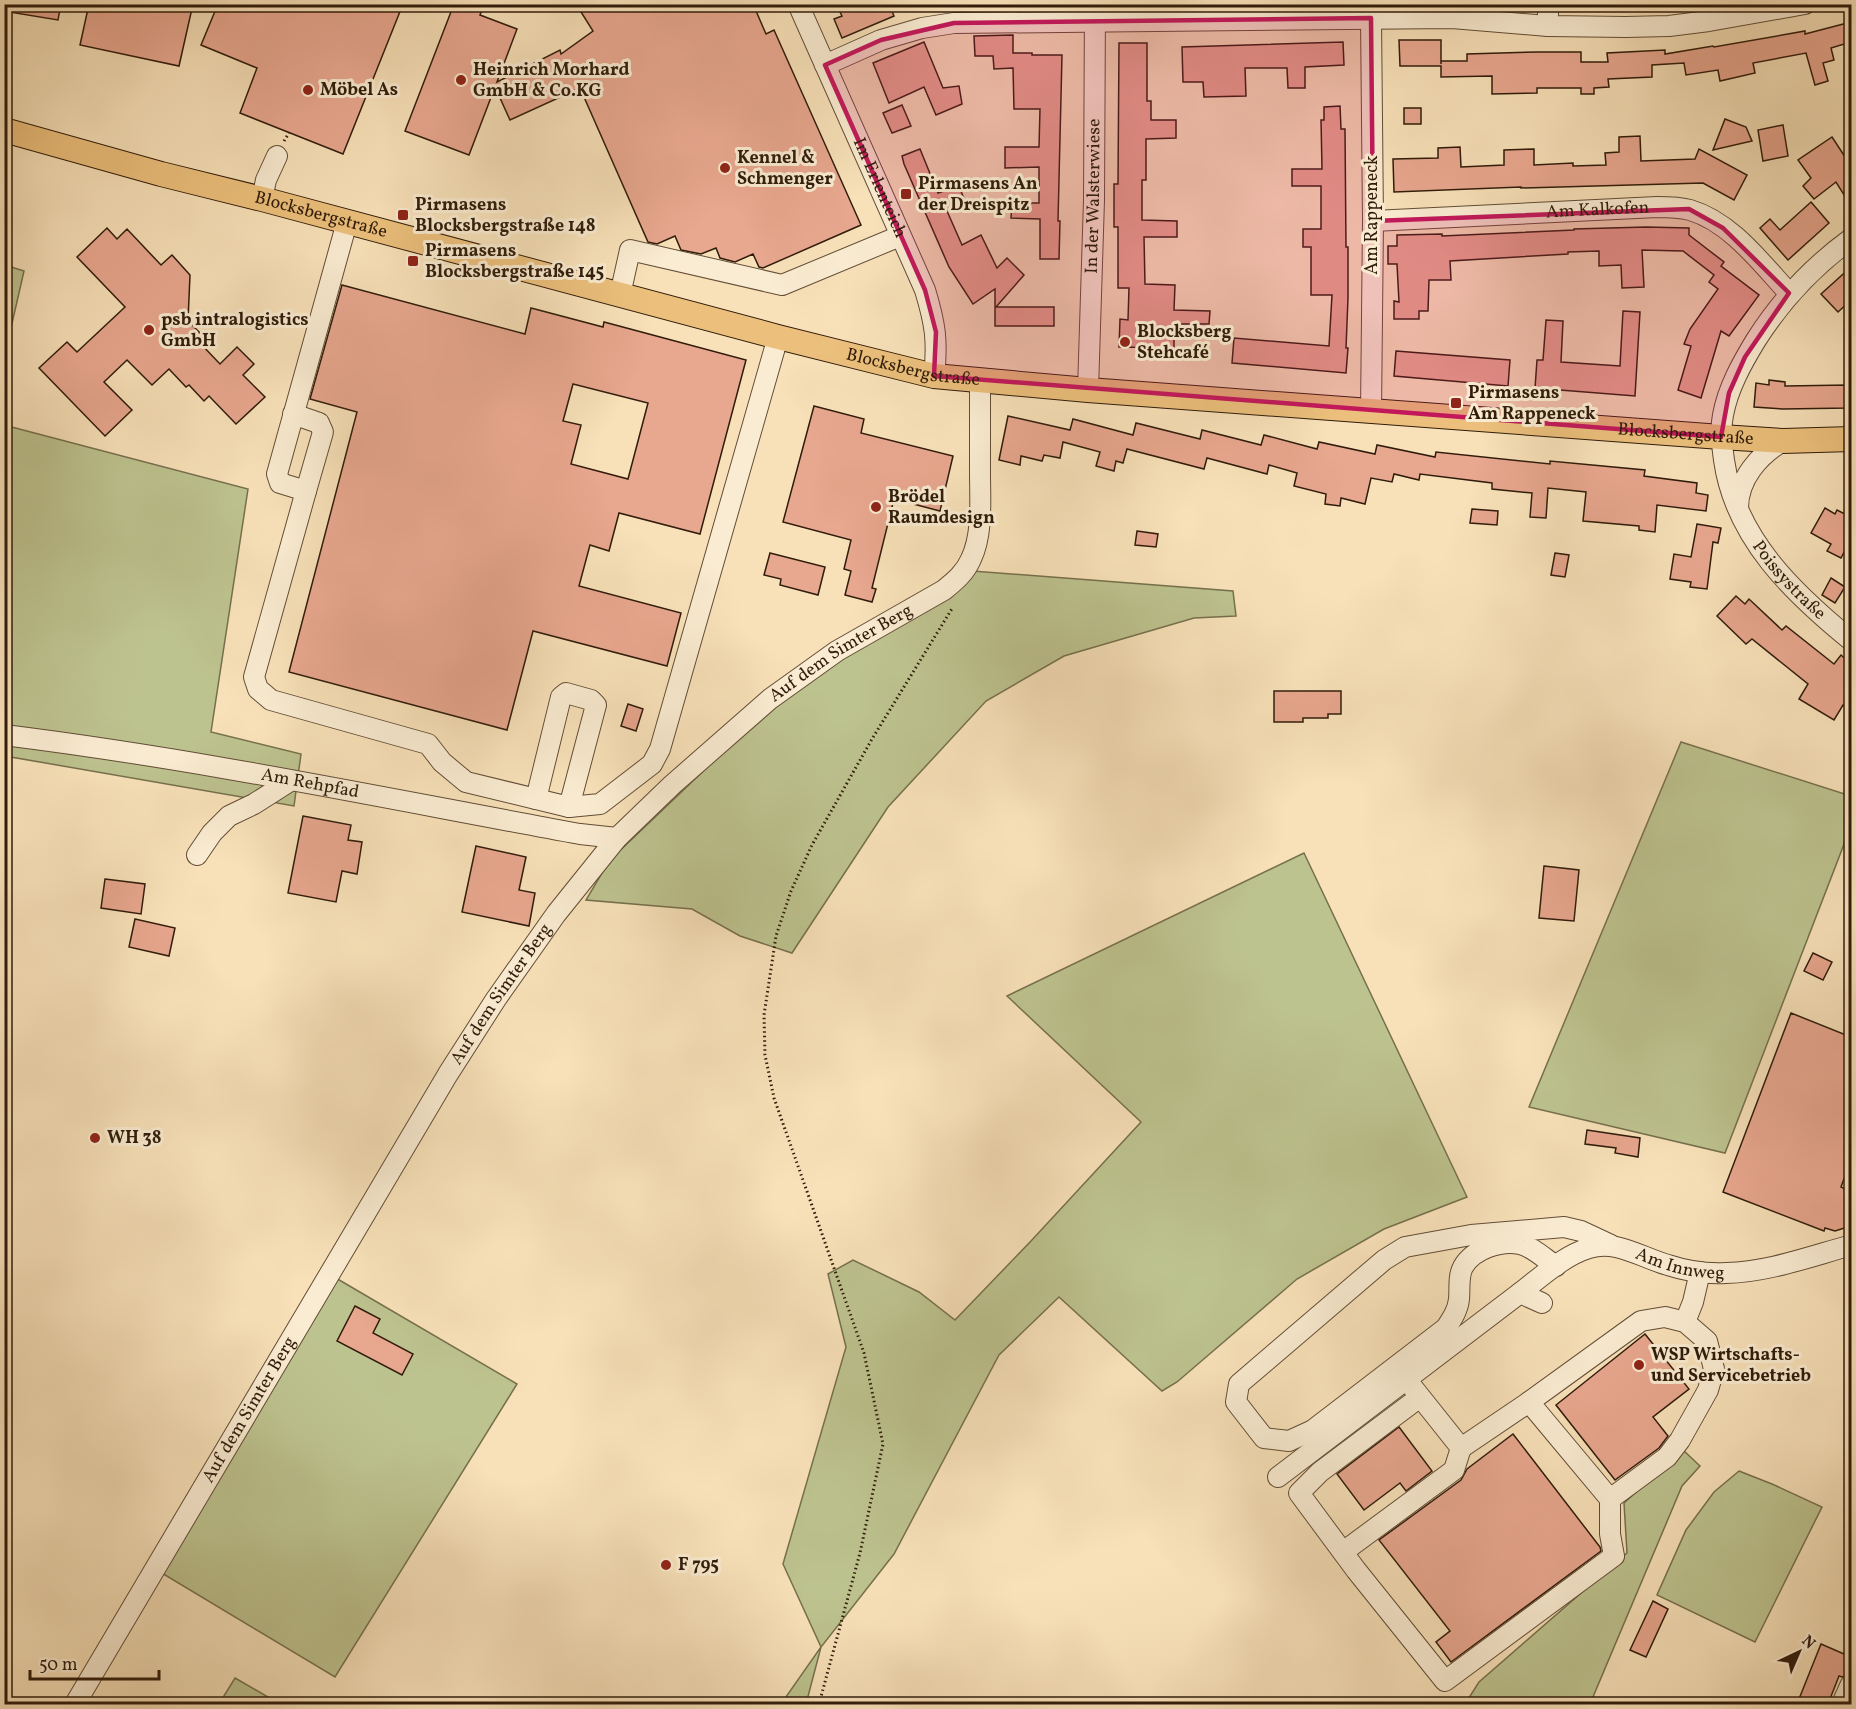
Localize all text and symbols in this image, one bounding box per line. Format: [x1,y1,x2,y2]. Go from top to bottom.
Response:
place label: Heinrich Morhard GmbH & Co.KG [473,58,630,104]
marker: Heinrich Morhard GmbH & Co.KG [454,73,468,87]
place label: Möbel As [320,78,398,103]
marker: Möbel As [301,83,315,97]
street label: In der Walsterwiese [1079,118,1107,274]
street label: Im Erlenteich [846,134,913,242]
place label: Kennel & Schmenger [737,146,833,192]
street label: Am Rappeneck [1360,155,1385,275]
marker: Kennel & Schmenger [718,161,732,175]
place label: Pirmasens An der Dreispitz [918,172,1038,218]
street label: Blocksbergstraße [252,185,390,244]
marker: Pirmasens An der Dreispitz [899,187,913,201]
place label: Pirmasens Blocksbergstraße 148 [415,193,596,239]
street label: Am Kalkofen [1545,195,1650,225]
marker: Pirmasens Blocksbergstraße 148 [396,208,410,222]
place label: Pirmasens Blocksbergstraße 145 [425,239,604,285]
marker: Pirmasens Blocksbergstraße 145 [406,254,420,268]
place label: psb intralogistics GmbH [161,308,309,354]
place label: Blocksberg Stehcafé [1137,320,1231,366]
marker: psb intralogistics GmbH [142,323,156,337]
marker: Blocksberg Stehcafé [1118,335,1132,349]
street label: Blocksbergstraße [843,342,981,393]
place label: Pirmasens Am Rappeneck [1468,381,1596,427]
marker: Pirmasens Am Rappeneck [1449,396,1463,410]
street label: Blocksbergstraße [1617,417,1755,452]
place label: Brödel Raumdesign [888,485,995,531]
marker: Brödel Raumdesign [869,500,883,514]
street label: Poissystraße [1746,536,1831,626]
street label: Auf dem Simter Berg [764,598,917,708]
street label: Am Rehpfad [259,762,361,805]
street label: Auf dem Simter Berg [444,918,558,1070]
place label: WH 38 [107,1126,162,1151]
marker: WH 38 [88,1131,102,1145]
street label: Am Innweg [1632,1242,1725,1286]
street label: Auf dem Simter Berg [196,1332,302,1487]
place label: WSP Wirtschafts- und Servicebetrieb [1651,1343,1811,1389]
marker: WSP Wirtschafts- und Servicebetrieb [1632,1358,1646,1372]
place label: F 795 [678,1553,719,1578]
marker: F 795 [659,1558,673,1572]
north arrow [1769,1622,1829,1682]
text: N [1796,1631,1820,1655]
scale bar [30,1643,159,1681]
text: 50 m [39,1653,78,1678]

